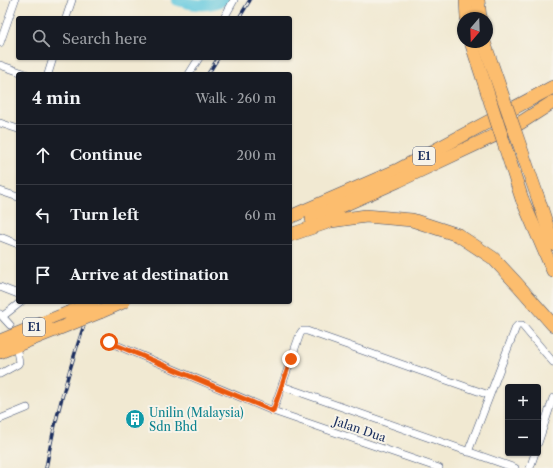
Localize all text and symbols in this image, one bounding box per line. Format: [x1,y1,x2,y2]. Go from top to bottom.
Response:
north arrow [457,12,493,48]
search box [16,16,292,60]
icon: search [30,27,52,49]
text: Search here [62,29,147,48]
text: 4 min [32,88,81,108]
text: Walk · 260 m [195,90,276,106]
icon: ahead [32,144,54,166]
text: Continue [70,145,142,164]
text: 200 m [236,147,276,163]
road number: E1 [413,147,435,165]
icon: left [32,204,54,226]
text: Turn left [70,205,139,224]
text: 60 m [245,207,276,223]
icon: arrive [32,264,54,286]
text: Arrive at destination [70,265,229,284]
road number: E1 [23,318,45,336]
route start [100,333,118,351]
route end [282,350,300,368]
map controls [505,384,541,456]
button: + [505,384,541,420]
place label: Unilin (Malaysia) Sdn Bhd [149,405,244,434]
building icon: Unilin (Malaysia) Sdn Bhd [124,408,146,430]
street label: Jalan Dua [330,412,389,445]
button: − [505,420,541,456]

